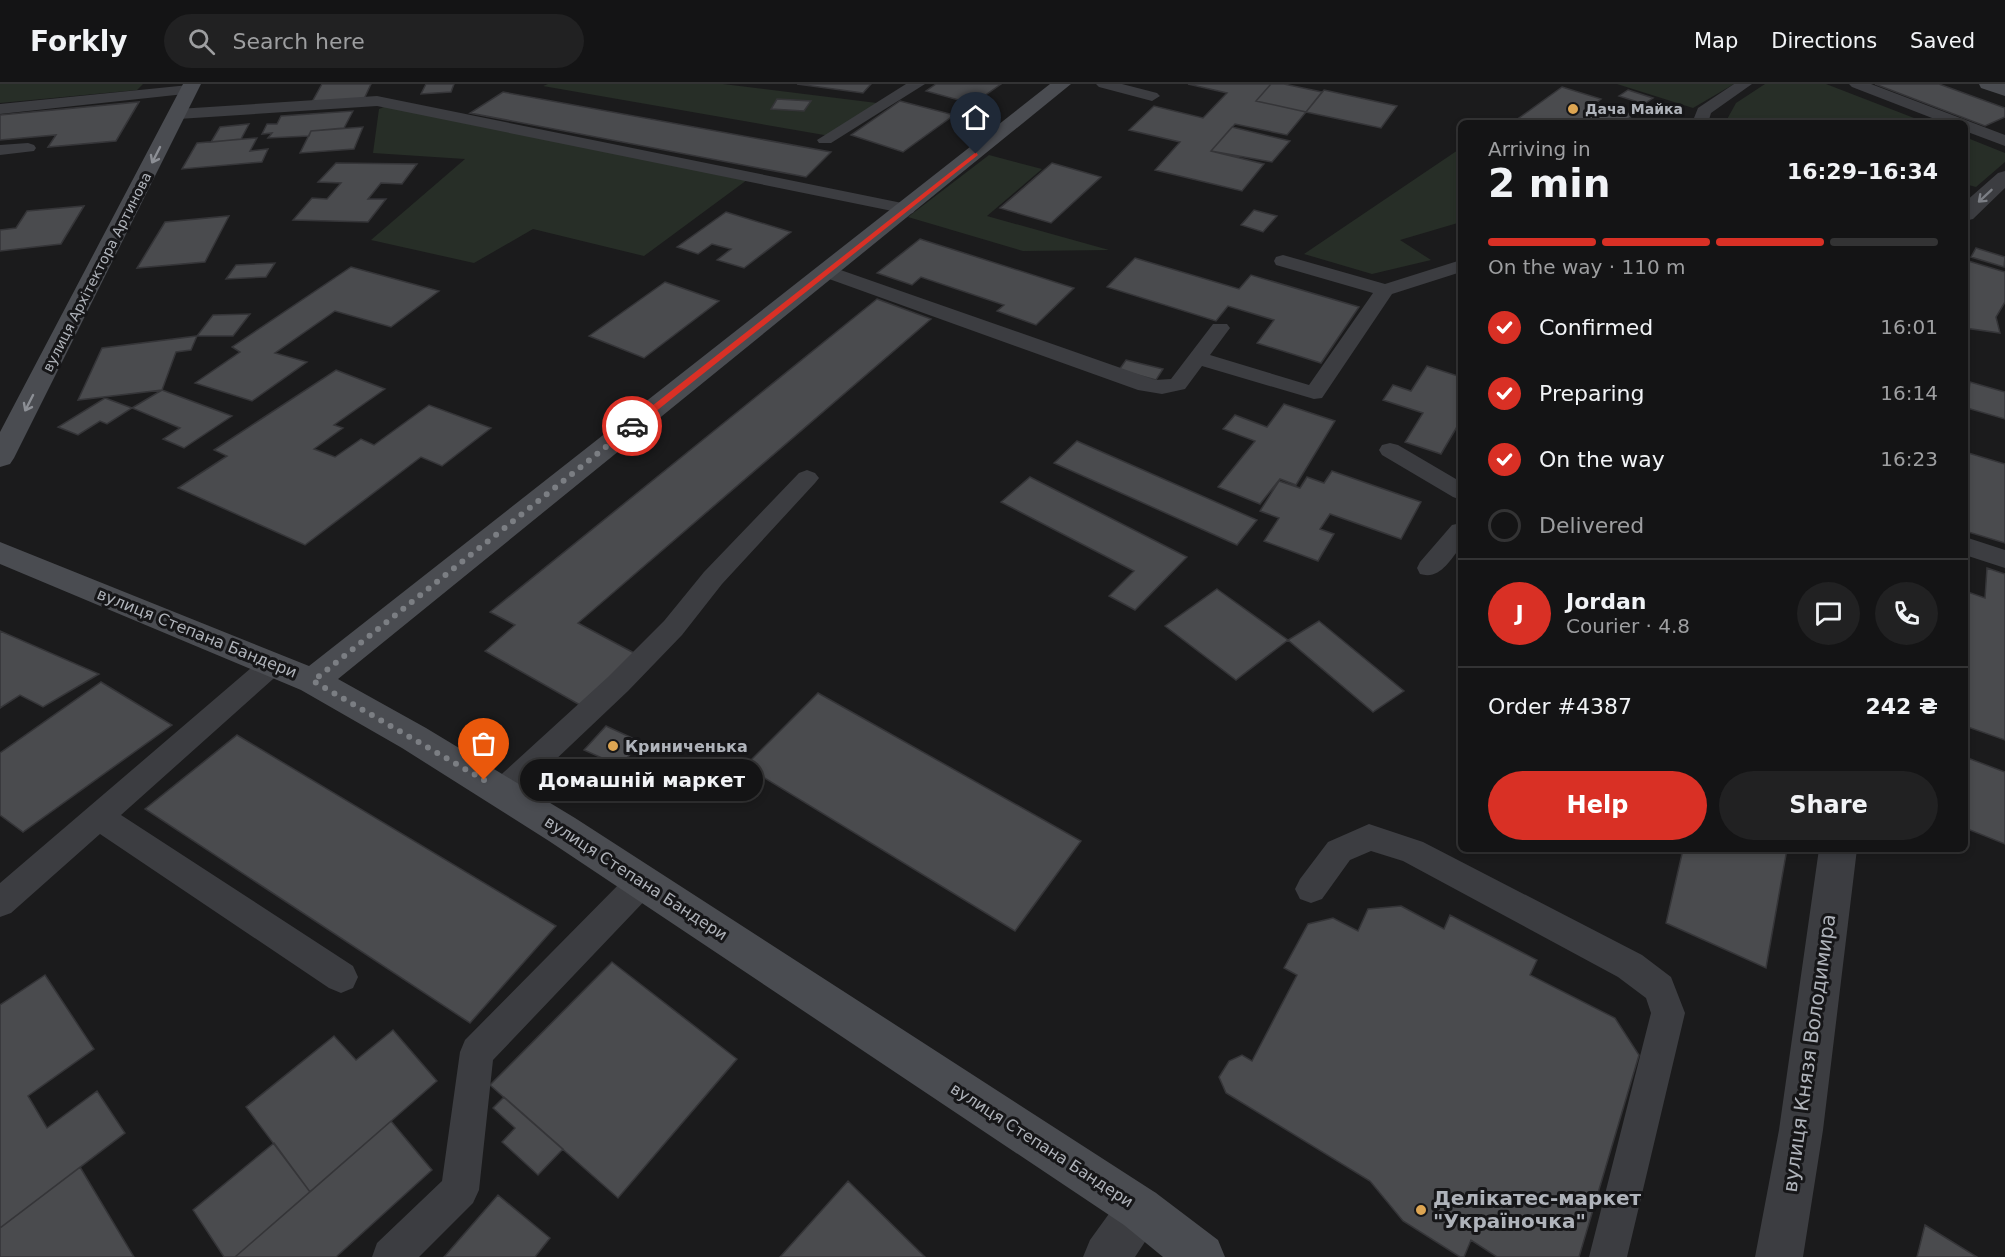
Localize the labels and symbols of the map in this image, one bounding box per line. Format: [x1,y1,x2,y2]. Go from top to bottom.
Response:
pin [950,92,1001,154]
place label: Дача Майка [1585,101,1683,117]
marker: Дача Майка [1566,102,1580,116]
one-way arrow [150,146,162,164]
street label: вулиця Архітектора Артинова [40,170,154,374]
one-way arrow [1978,189,1993,203]
one-way arrow [23,394,34,412]
courier [602,396,662,456]
street label: вулиця Степана Бандери [94,584,300,682]
pin [458,718,509,780]
place label: Криниченька [625,737,748,756]
marker: Криниченька [606,739,620,753]
callout: Домашній маркет [520,759,763,801]
street label: вулиця Степана Бандери [541,812,731,944]
street label: вулиця Князя Володимира [1778,912,1840,1194]
street label: вулиця Степана Бандери [947,1079,1137,1211]
place label: Делікатес-маркет "Україночка" [1433,1186,1642,1233]
marker: Делікатес-маркет "Україночка" [1414,1203,1428,1217]

